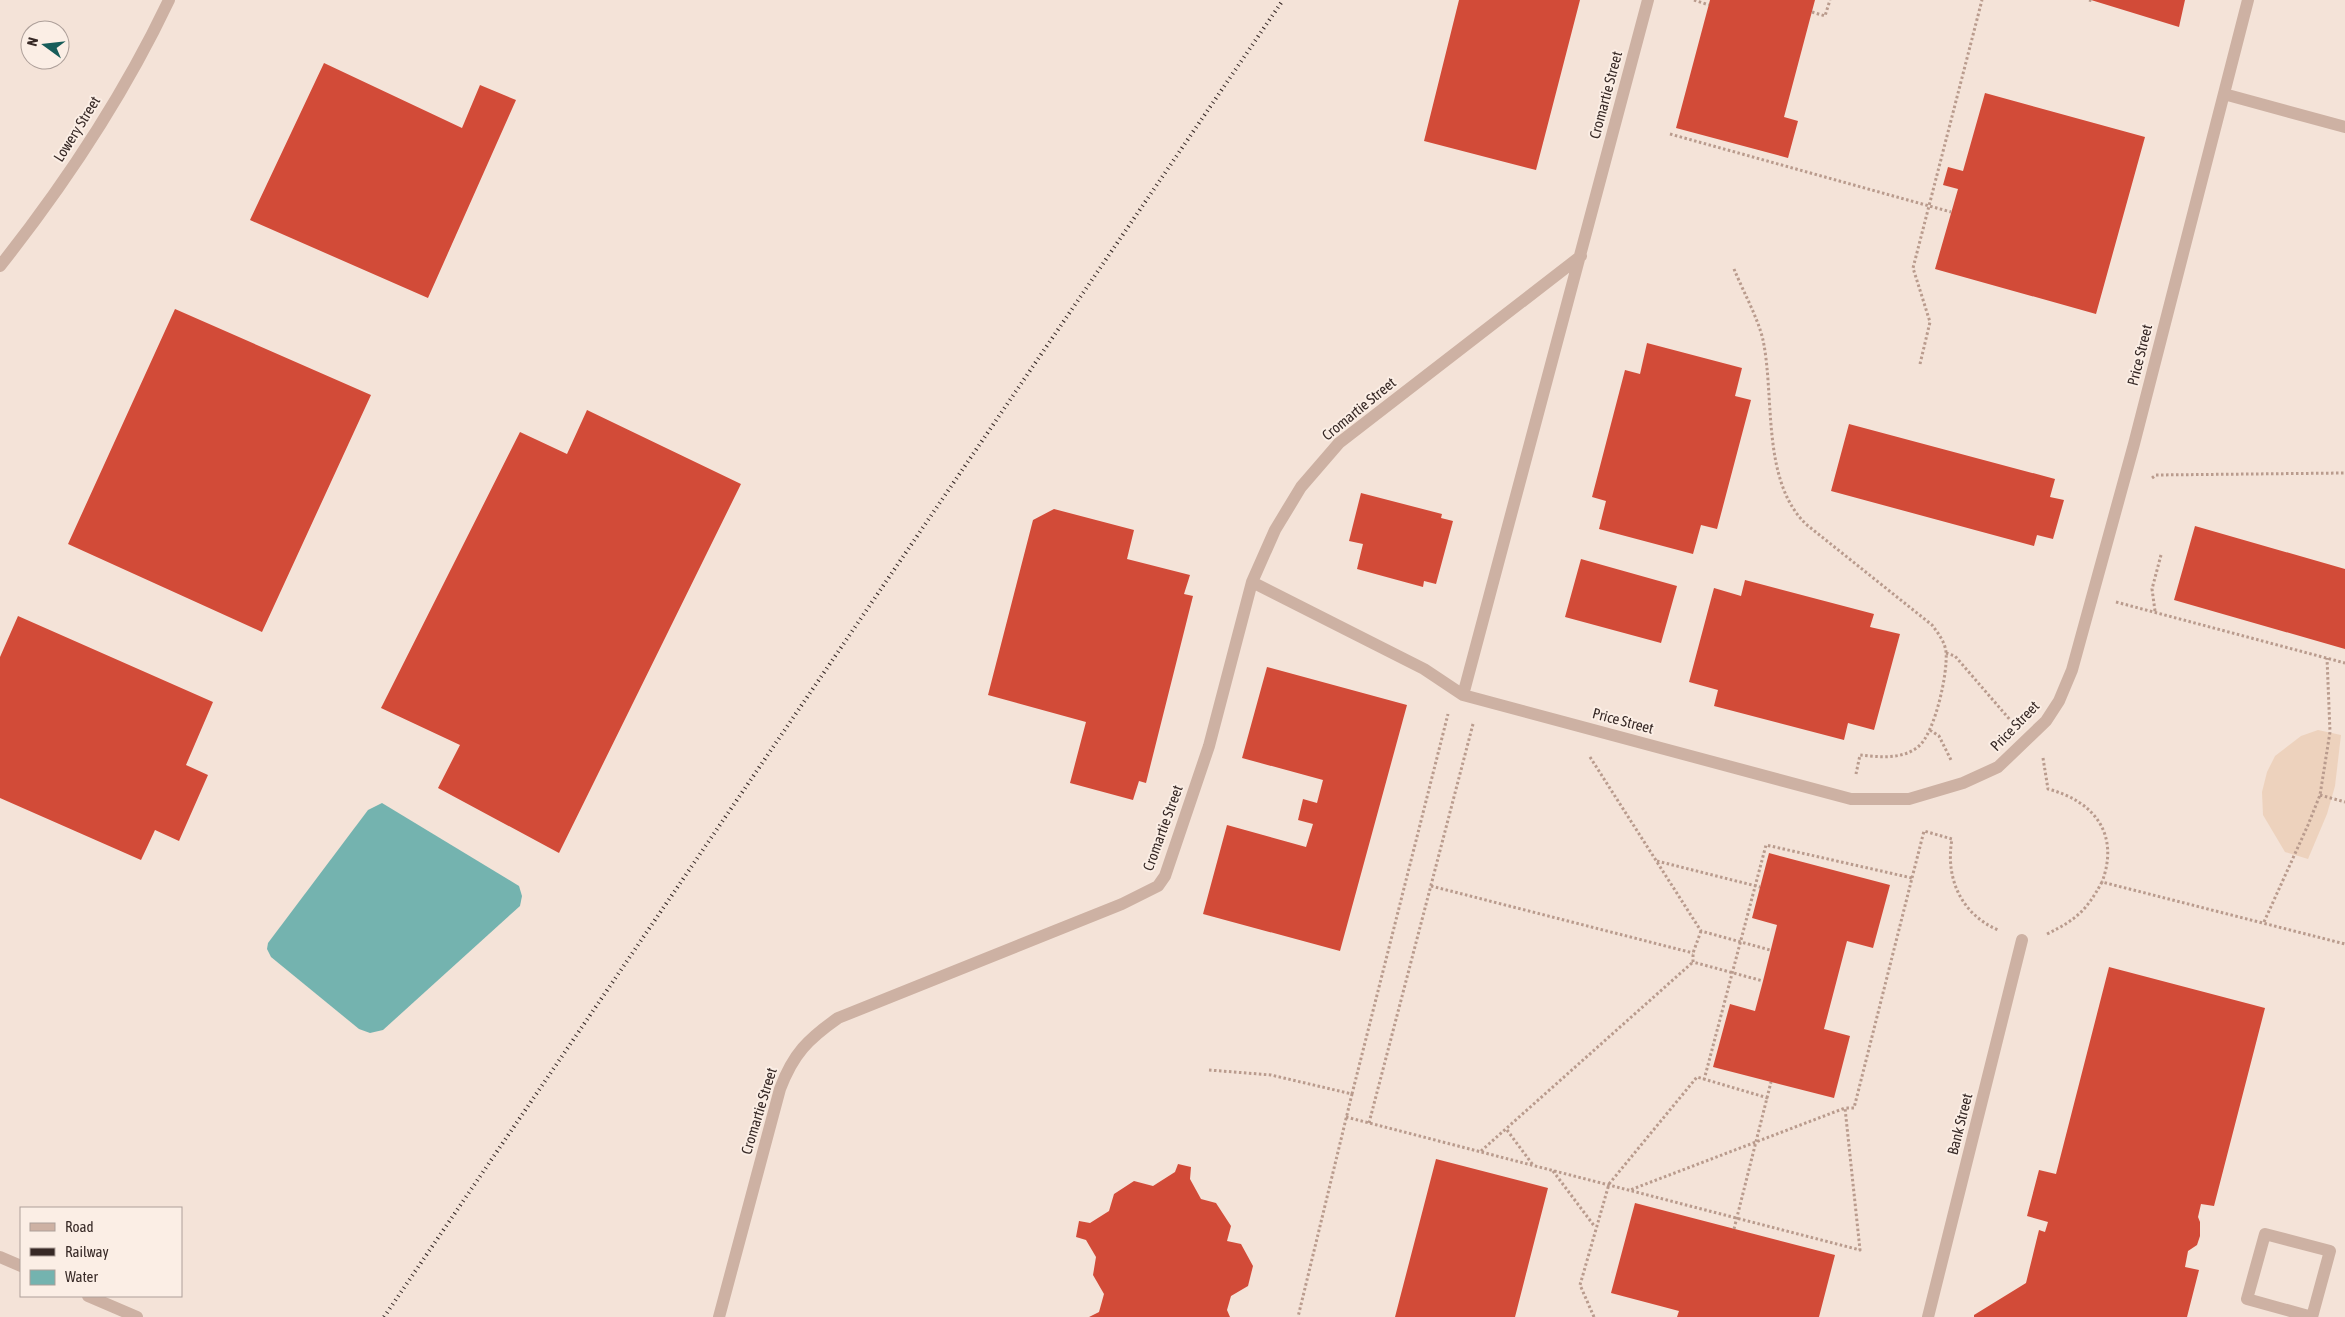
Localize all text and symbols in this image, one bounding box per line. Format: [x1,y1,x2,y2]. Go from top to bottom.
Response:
north arrow [20,20,70,70]
text: N [24,36,41,48]
street label: Cromartie Street [1586,49,1625,140]
street label: Lowery Street [50,93,103,165]
street label: Price Street [2124,322,2155,387]
street label: Cromartie Street [1318,374,1399,443]
street label: Price Street [1987,697,2042,754]
street label: Price Street [1591,704,1656,737]
street label: Cromartie Street [1139,783,1186,873]
street label: Cromartie Street [737,1065,780,1156]
street label: Bank Street [1944,1091,1975,1156]
legend [20,1207,182,1297]
text: Road [65,1218,94,1235]
text: Railway [65,1243,109,1260]
text: Water [65,1268,98,1285]

